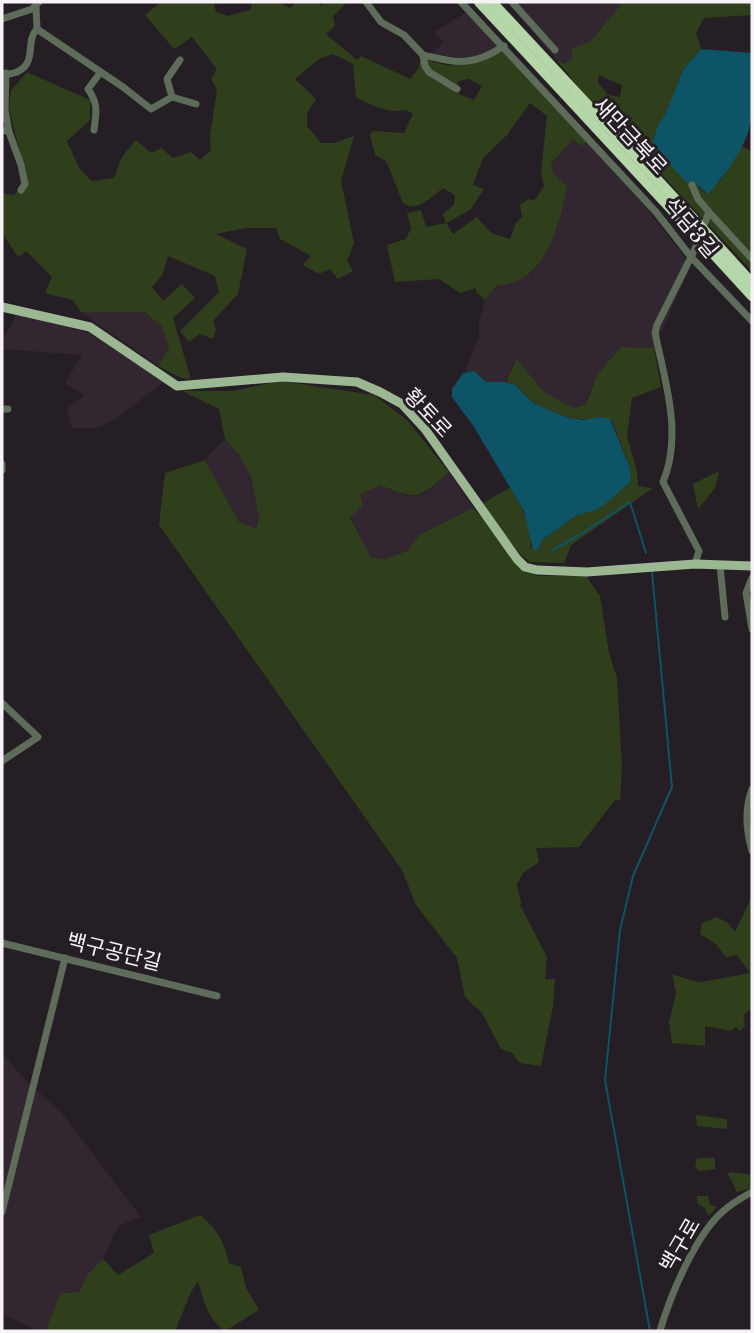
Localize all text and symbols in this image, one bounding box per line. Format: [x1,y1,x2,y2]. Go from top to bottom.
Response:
street label: 새만금북로 [588,92,672,180]
street label: 석담3길 [658,192,724,264]
street label: 황토로 [399,383,457,443]
street label: 백구공단길 [64,928,164,976]
street label: 백구로 [654,1213,706,1277]

